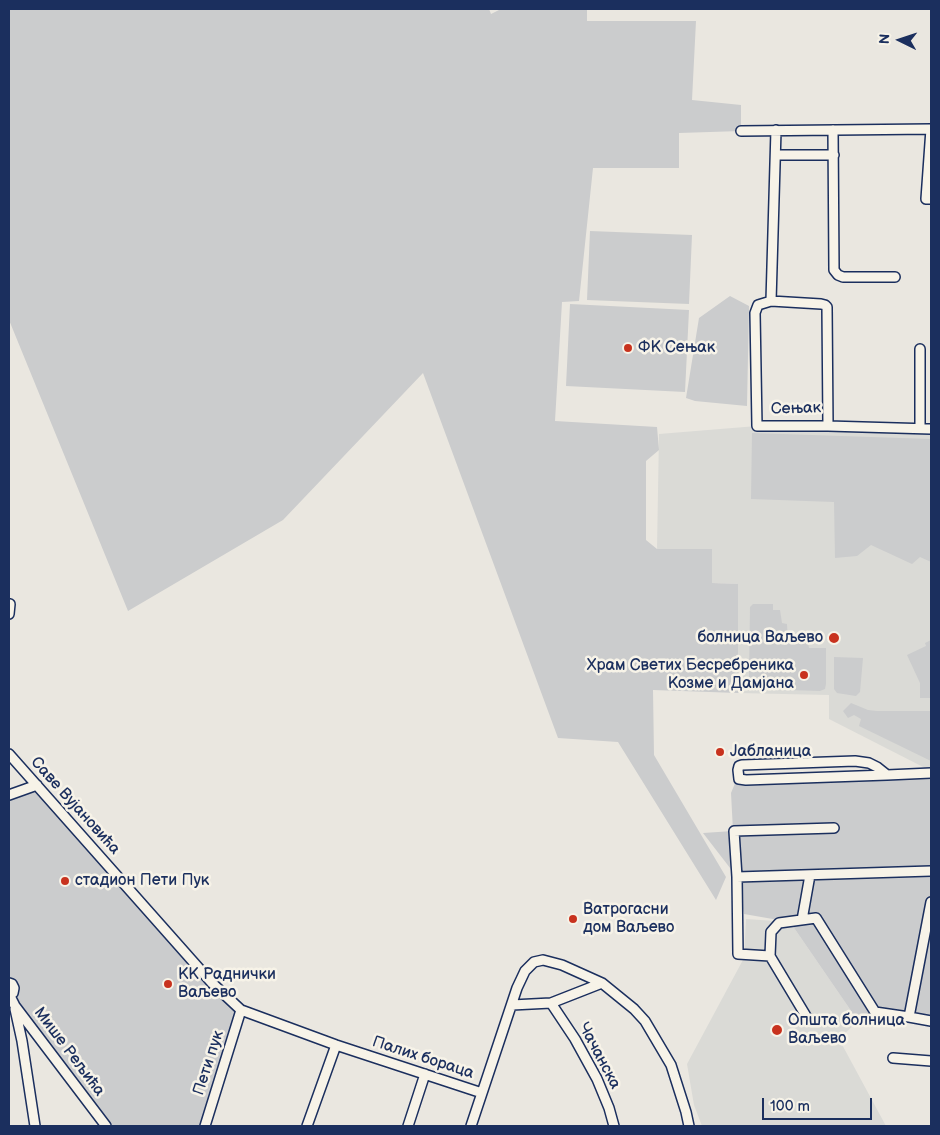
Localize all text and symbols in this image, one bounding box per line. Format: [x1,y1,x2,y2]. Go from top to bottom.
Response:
north arrow [875,15,925,65]
text: N [876,33,893,45]
place label: ФК Сењак [638,338,715,358]
marker: ФК Сењак [622,342,634,354]
street label: Сењак [771,399,821,419]
place label: болница Ваљево [697,628,823,648]
marker: болница Ваљево [827,631,841,645]
place label: Храм Светих Бесребреника Козме и Дамјана [587,656,794,694]
marker: Храм Светих Бесребреника Козме и Дамјана [798,669,810,681]
place label: Јабланица [730,742,811,762]
marker: Јабланица [714,746,726,758]
street label: Саве Вујановића [26,753,124,859]
place label: стадион Пети Пук [75,871,209,891]
marker: стадион Пети Пук [59,875,71,887]
place label: Ватрогасни дом Ваљево [583,900,674,938]
marker: Ватрогасни дом Ваљево [567,913,579,925]
place label: КК Раднички Ваљево [178,965,276,1003]
marker: КК Раднички Ваљево [162,978,174,990]
street label: Мише Рељића [29,1004,109,1100]
place label: Општа болница Ваљево [788,1011,905,1049]
street label: Чачанска [574,1020,624,1092]
marker: Општа болница Ваљево [770,1023,784,1037]
street label: Пети пук [190,1028,228,1098]
street label: Палих бораца [370,1033,476,1083]
scale bar [765,1088,875,1120]
text: 100 m [770,1097,810,1116]

